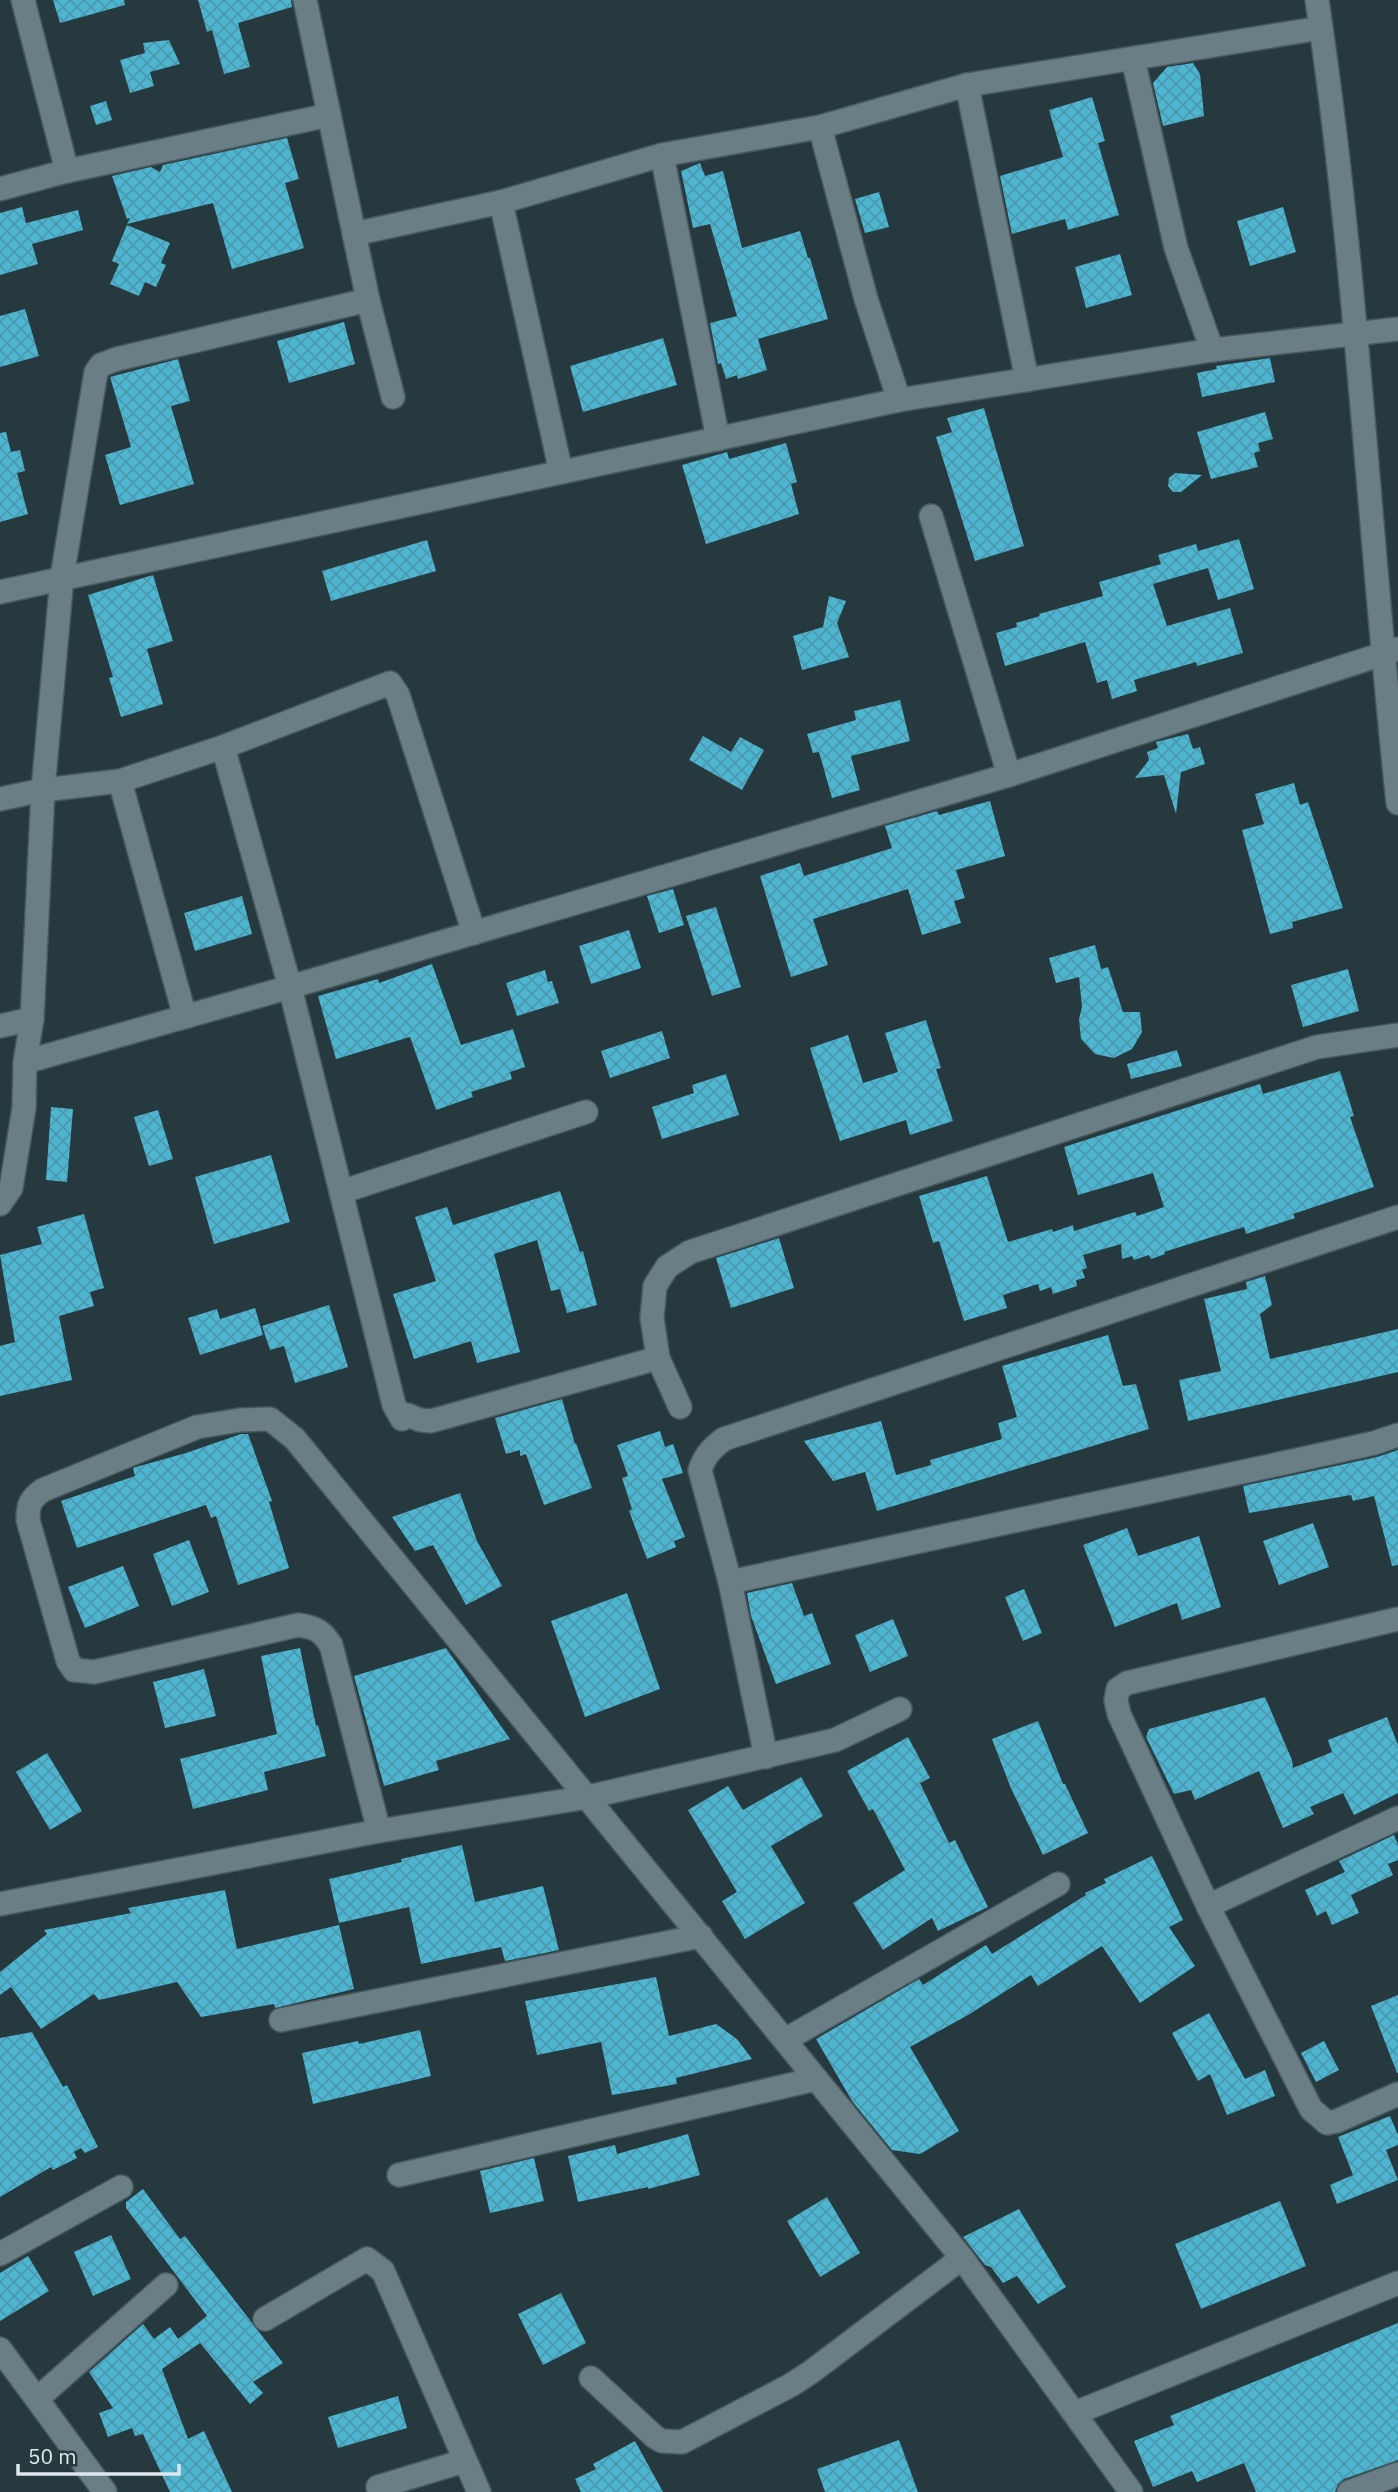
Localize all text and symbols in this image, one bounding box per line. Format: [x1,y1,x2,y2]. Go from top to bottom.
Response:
scale bar [18,2432,178,2476]
text: 50 m [28,2442,77,2470]

